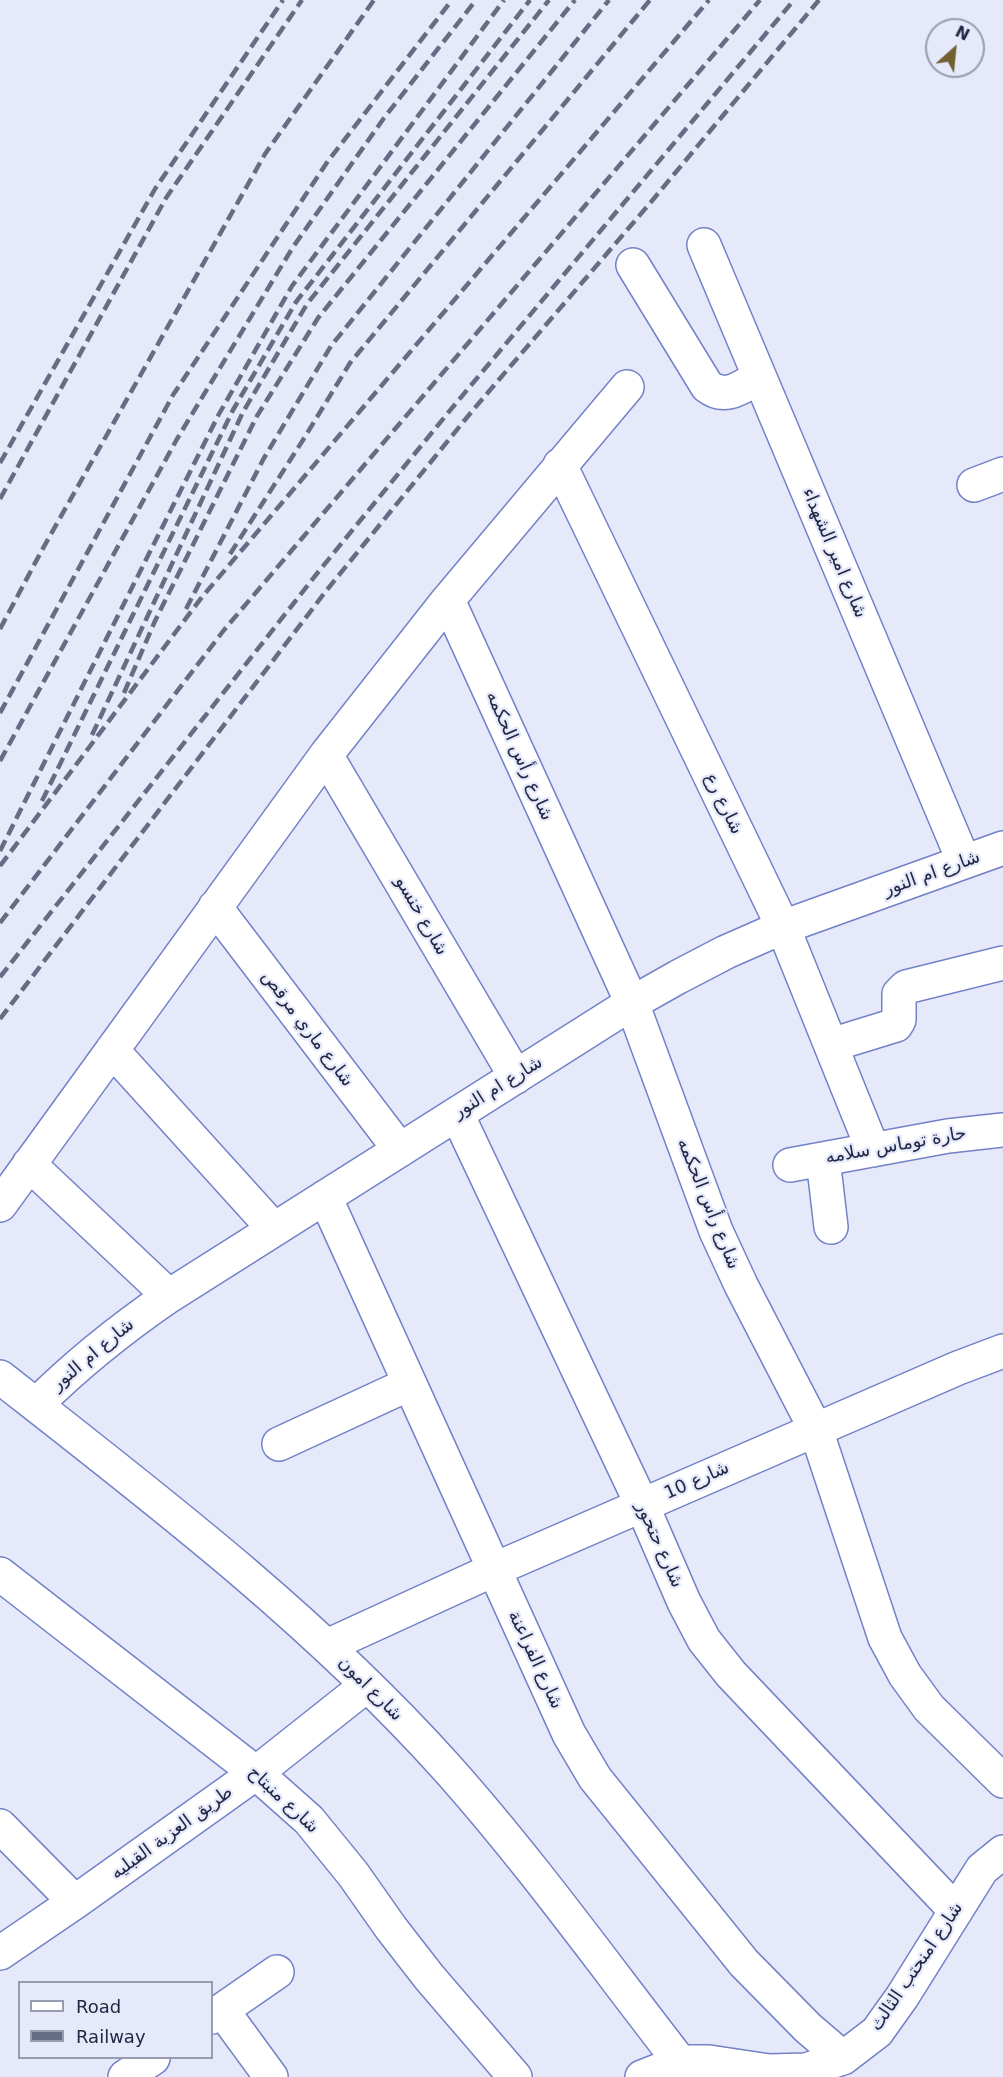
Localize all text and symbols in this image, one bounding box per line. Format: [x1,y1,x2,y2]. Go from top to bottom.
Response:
north arrow [925,18,985,78]
text: N [952,22,973,45]
street label: شارع امير الشهداء [797,485,871,621]
street label: شارع رأس الحكمه [481,688,557,824]
street label: شارع رع [699,770,747,838]
street label: شارع ام النور [881,846,983,902]
street label: شارع خنسو [390,873,452,959]
street label: شارع ماري مرقص [256,967,358,1091]
street label: شارع ام النور [449,1052,547,1124]
street label: حارة توماس سلامه [824,1123,968,1169]
street label: شارع رأس الحكمه [672,1135,744,1273]
street label: شارع ام النور [47,1314,139,1396]
street label: شارع 10 [661,1457,733,1505]
street label: شارع حتحور [630,1499,688,1591]
street label: شارع الفراعنة [503,1607,567,1713]
street label: شارع امون [333,1652,407,1726]
street label: شارع منبتاح [243,1762,323,1838]
street label: طريق العزبة القبليه [107,1781,237,1885]
street label: شارع امنحتب الثالث [866,1898,968,2036]
legend [18,1981,213,2059]
text: Road [76,1996,121,2017]
text: Railway [76,2026,146,2047]

